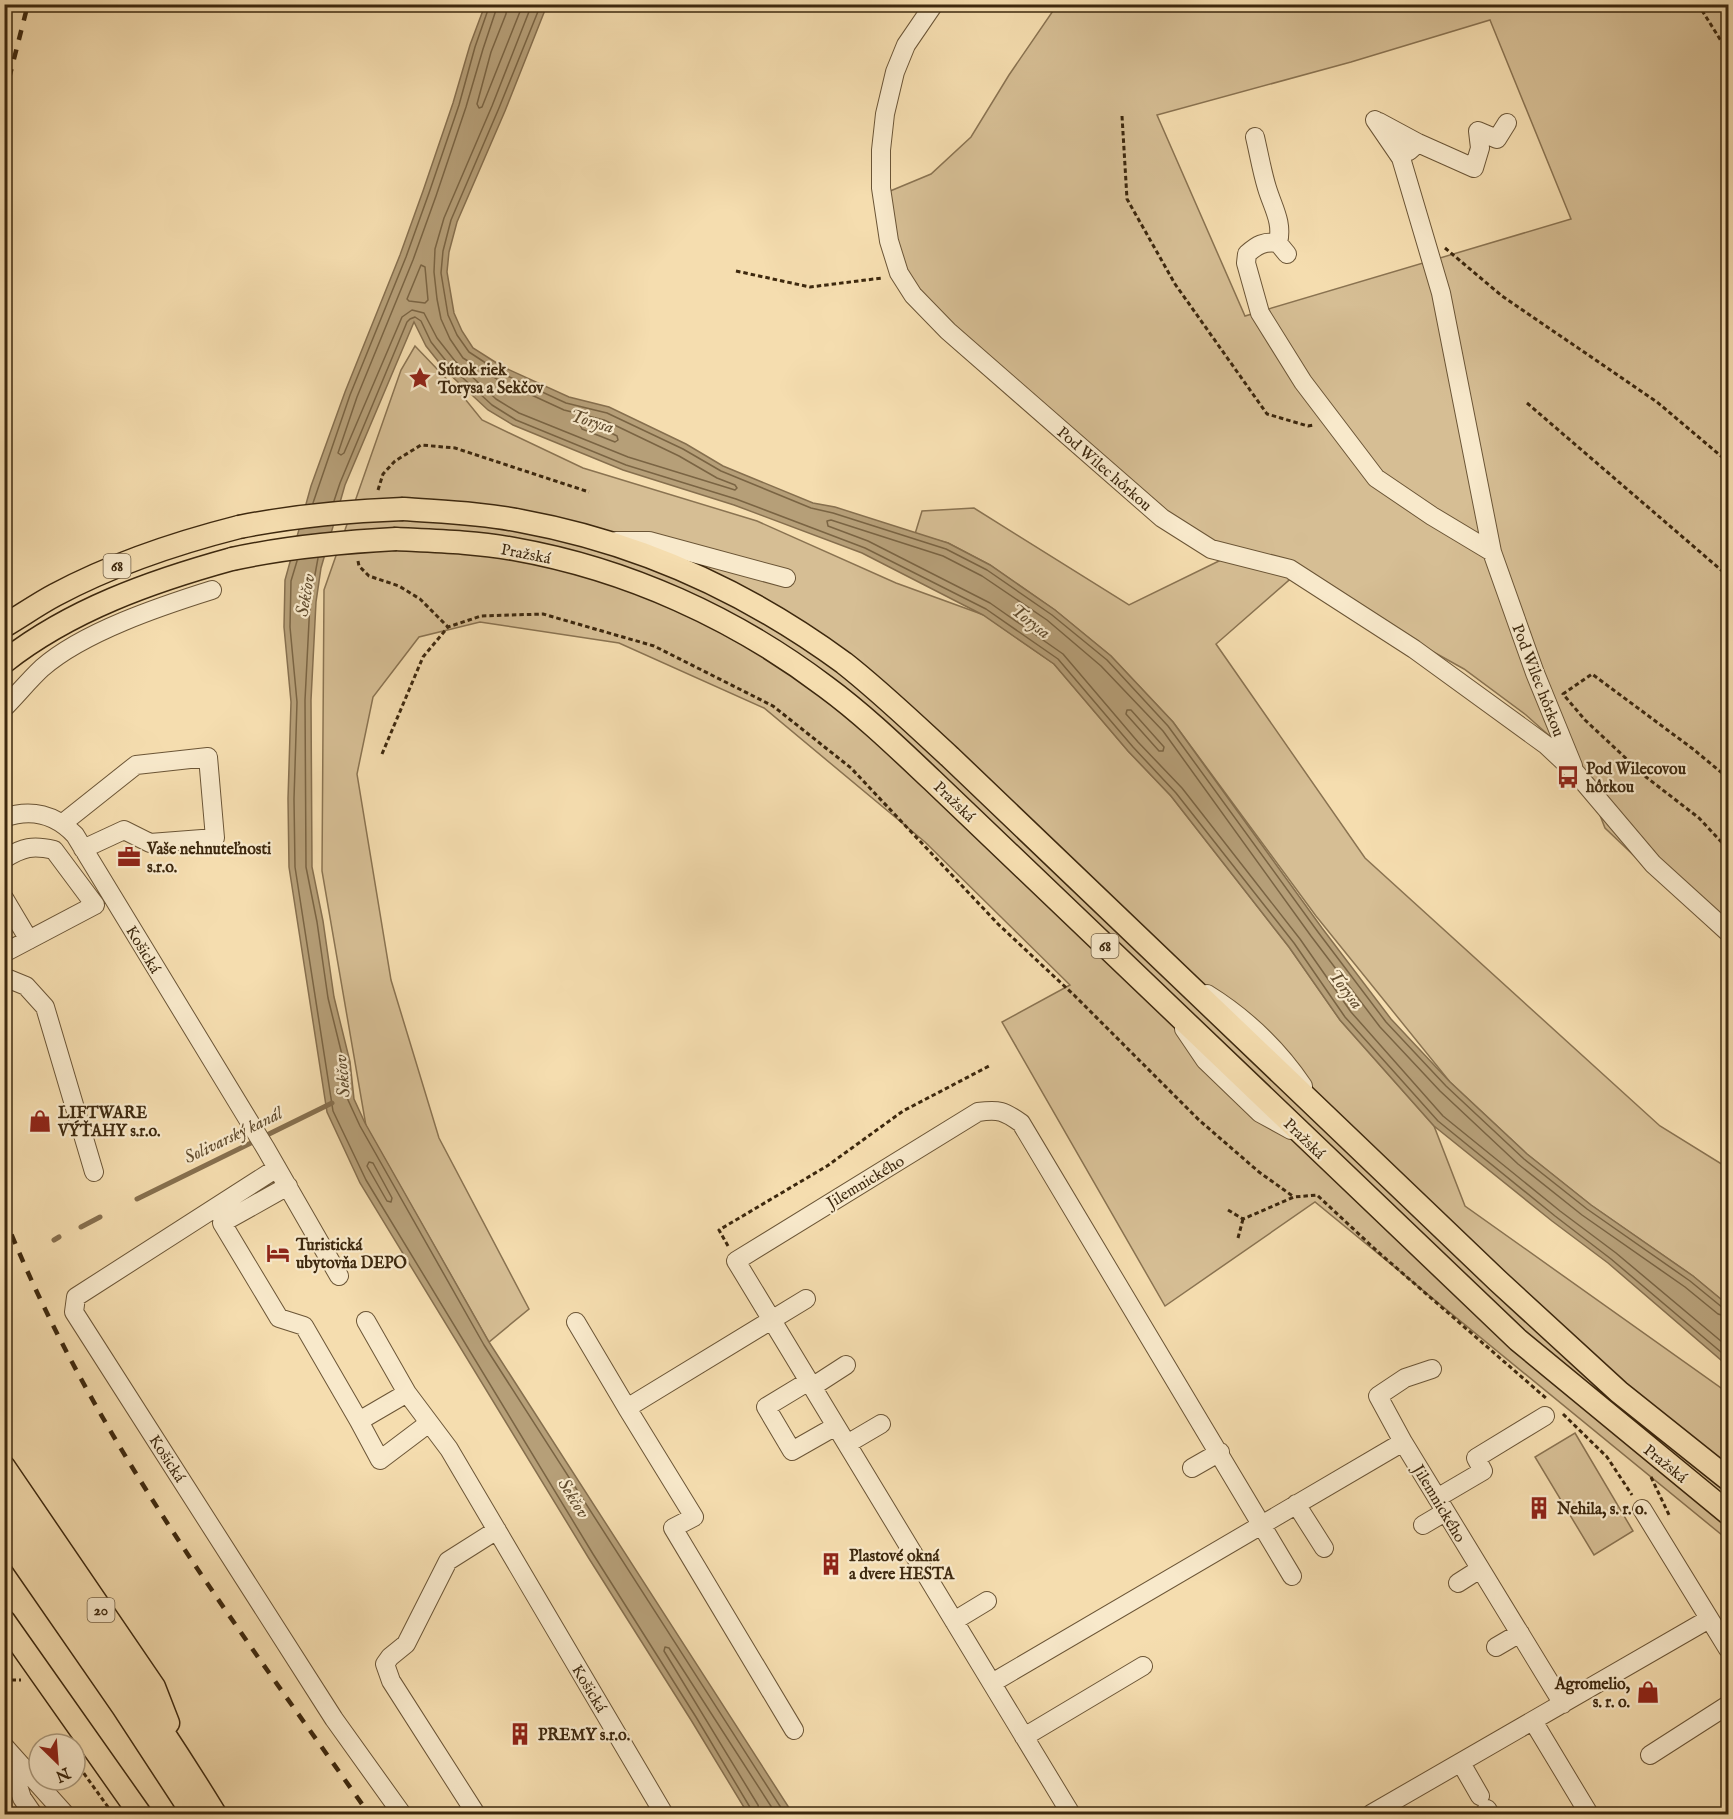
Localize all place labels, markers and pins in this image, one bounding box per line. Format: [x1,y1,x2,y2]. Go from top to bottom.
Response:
place label: Sútok riek Torysa a Sekčov [437,361,544,399]
place icon: Sútok riek Torysa a Sekčov [407,365,433,391]
place label: Pod Wilecovou hôrkou [1585,760,1687,798]
bus stop icon: Pod Wilecovou hôrkou [1555,764,1581,790]
place label: Vaše nehnuteľnosti s.r.o. [146,840,272,878]
office icon: Vaše nehnuteľnosti s.r.o. [116,844,142,870]
place label: LIFTWARE VÝŤAHY s.r.o. [57,1104,160,1142]
shop icon: LIFTWARE VÝŤAHY s.r.o. [27,1108,53,1134]
place label: Turistická ubytovňa DEPO [295,1236,407,1274]
hotel icon: Turistická ubytovňa DEPO [265,1240,291,1266]
building icon: Nehila, s. r. o. [1526,1495,1552,1521]
place label: Nehila, s. r. o. [1556,1500,1647,1520]
place label: Plastové okná a dvere HESTA [849,1547,955,1585]
building icon: Plastové okná a dvere HESTA [818,1551,844,1577]
place label: Agromelio, s. r. o. [1554,1675,1631,1713]
shop icon: Agromelio, s. r. o. [1635,1679,1661,1705]
building icon: PREMY s.r.o. [507,1721,533,1747]
place label: PREMY s.r.o. [538,1726,630,1746]

